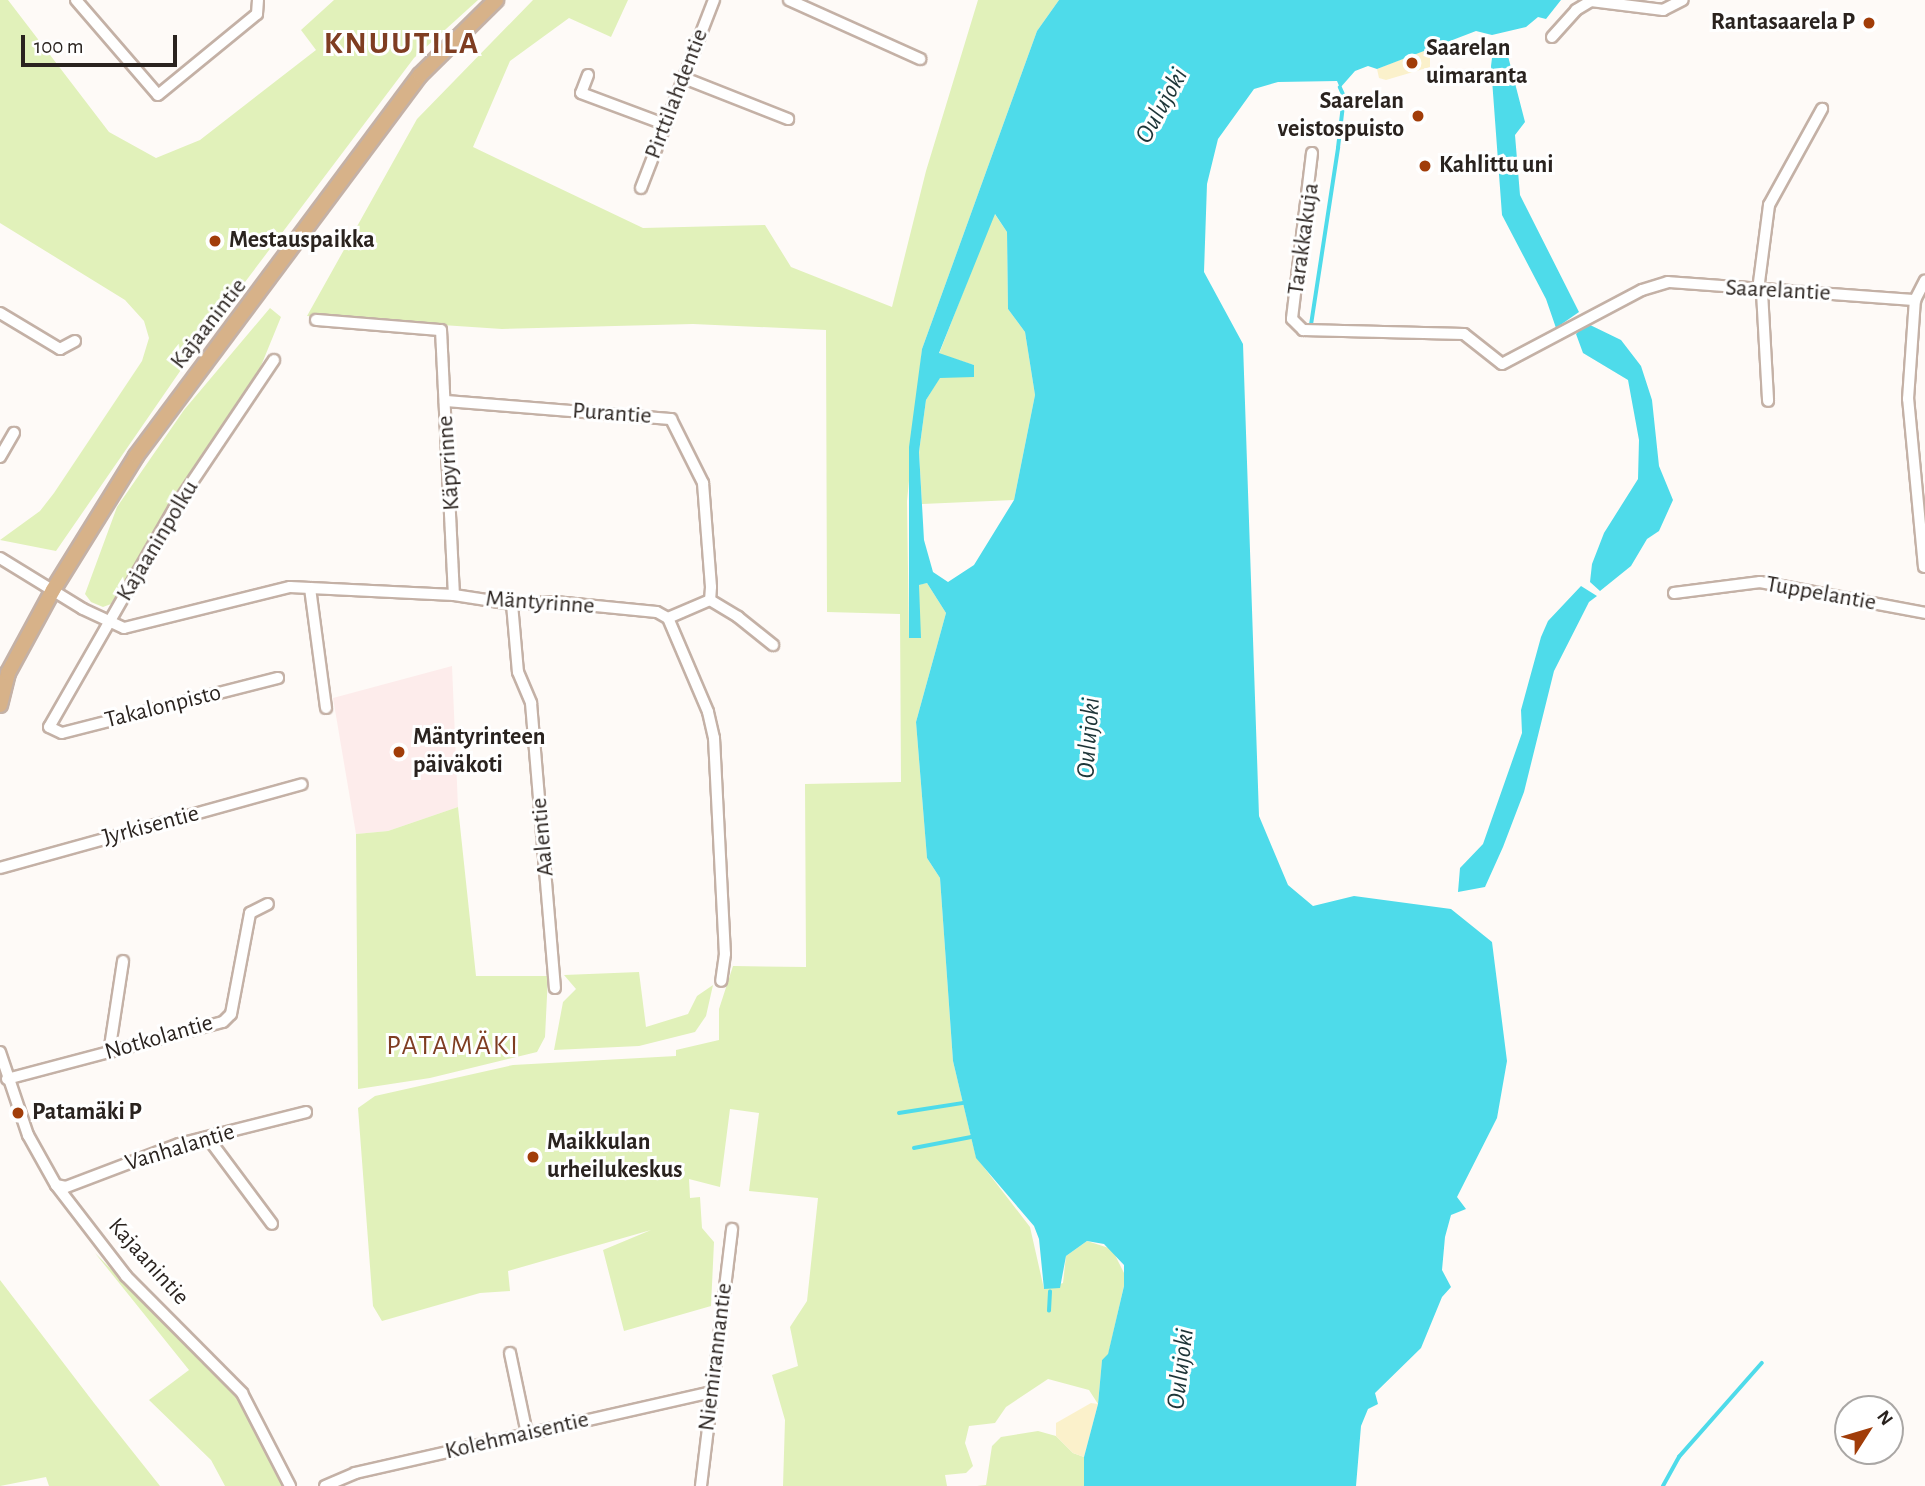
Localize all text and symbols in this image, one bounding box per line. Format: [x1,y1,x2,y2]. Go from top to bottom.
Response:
place label: Rantasaarela P [1711,9,1855,37]
marker: Rantasaarela P [1861,15,1877,31]
scale bar [24,21,180,65]
district label: KNUUTILA [325,24,479,62]
street label: Pirttilahdentie [639,25,715,163]
place label: Saarelan uimaranta [1426,35,1527,91]
text: 100 m [34,36,84,57]
marker: Saarelan uimaranta [1404,55,1420,71]
water label: Oulujoki [1129,63,1195,149]
place label: Saarelan veistospuisto [1278,88,1404,144]
marker: Saarelan veistospuisto [1410,108,1426,124]
place label: Kahlittu uni [1439,152,1553,180]
marker: Kahlittu uni [1417,158,1433,174]
street label: Tarakkakuja [1282,181,1326,297]
place label: Mestauspaikka [229,227,375,255]
marker: Mestauspaikka [207,233,223,249]
street label: Kajaanintie [165,273,253,375]
street label: Saarelantie [1725,274,1831,308]
street label: Purantie [571,397,653,431]
street label: Käpyrinne [431,414,467,512]
street label: Kajaaninpolku [111,475,205,607]
street label: Tuppelantie [1764,570,1878,618]
street label: Mäntyrinne [485,585,595,621]
street label: Takalonpisto [102,679,224,735]
water label: Oulujoki [1071,696,1107,780]
place label: Mäntyrinteen päiväkoti [413,724,545,780]
marker: Mäntyrinteen päiväkoti [391,744,407,760]
street label: Aalentie [525,796,561,878]
street label: Jyrkisentie [100,799,202,853]
street label: Notkolantie [101,1009,217,1067]
district label: PATAMÄKI [387,1029,519,1063]
place label: Patamäki P [32,1099,142,1127]
marker: Patamäki P [10,1105,26,1121]
street label: Vanhalantie [122,1118,238,1178]
place label: Maikkulan urheilukeskus [547,1129,682,1185]
marker: Maikkulan urheilukeskus [525,1149,541,1165]
street label: Kajaanintie [101,1212,195,1312]
street label: Niemirannantie [693,1281,739,1433]
water label: Oulujoki [1161,1327,1201,1411]
north arrow [1834,1395,1904,1465]
street label: Kolehmaisentie [442,1405,592,1467]
text: N [1873,1407,1896,1429]

